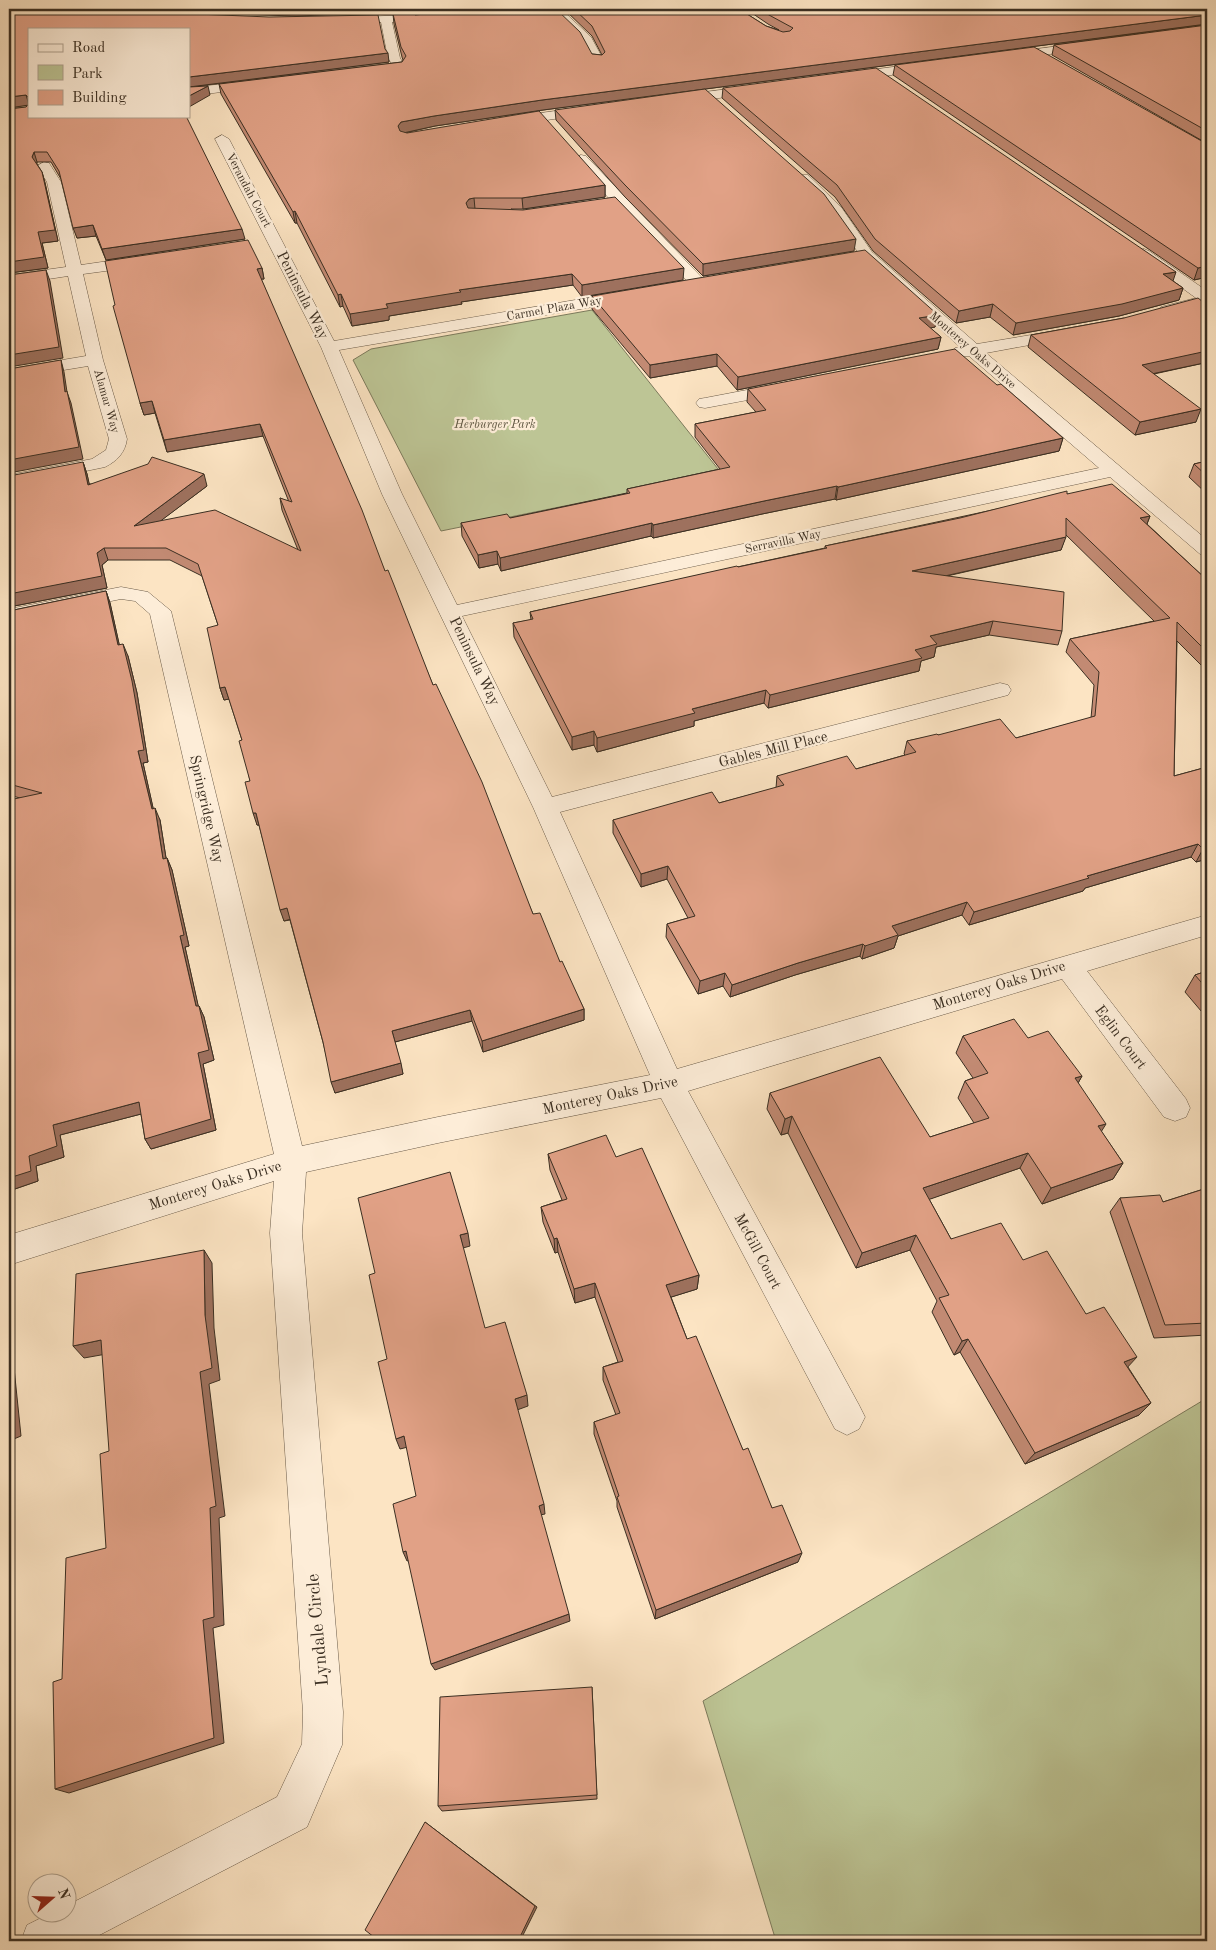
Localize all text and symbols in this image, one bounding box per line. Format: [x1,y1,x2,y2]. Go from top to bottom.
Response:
legend [28,28,190,118]
text: Road [72,41,106,56]
text: Park [72,67,103,82]
text: Building [72,91,127,106]
street label: Verandah Court [223,151,273,230]
street label: Peninsula Way [273,249,330,342]
street label: Carmel Plaza Way [506,295,603,323]
street label: Monterey Oaks Drive [927,310,1018,392]
street label: Alamar Way [91,368,121,435]
park label: Herburger Park [453,419,536,431]
street label: Serravilla Way [744,528,823,556]
street label: Peninsula Way [446,615,502,708]
street label: Gables Mill Place [717,730,829,771]
street label: Springridge Way [186,754,225,865]
street label: Monterey Oaks Drive [931,959,1068,1014]
street label: Eglin Court [1091,1003,1149,1073]
street label: Monterey Oaks Drive [541,1075,679,1118]
street label: Monterey Oaks Drive [147,1159,284,1214]
street label: McGill Court [731,1211,783,1292]
street label: Lyndale Circle [304,1573,332,1687]
north arrow [28,1872,78,1922]
text: N [55,1886,72,1902]

